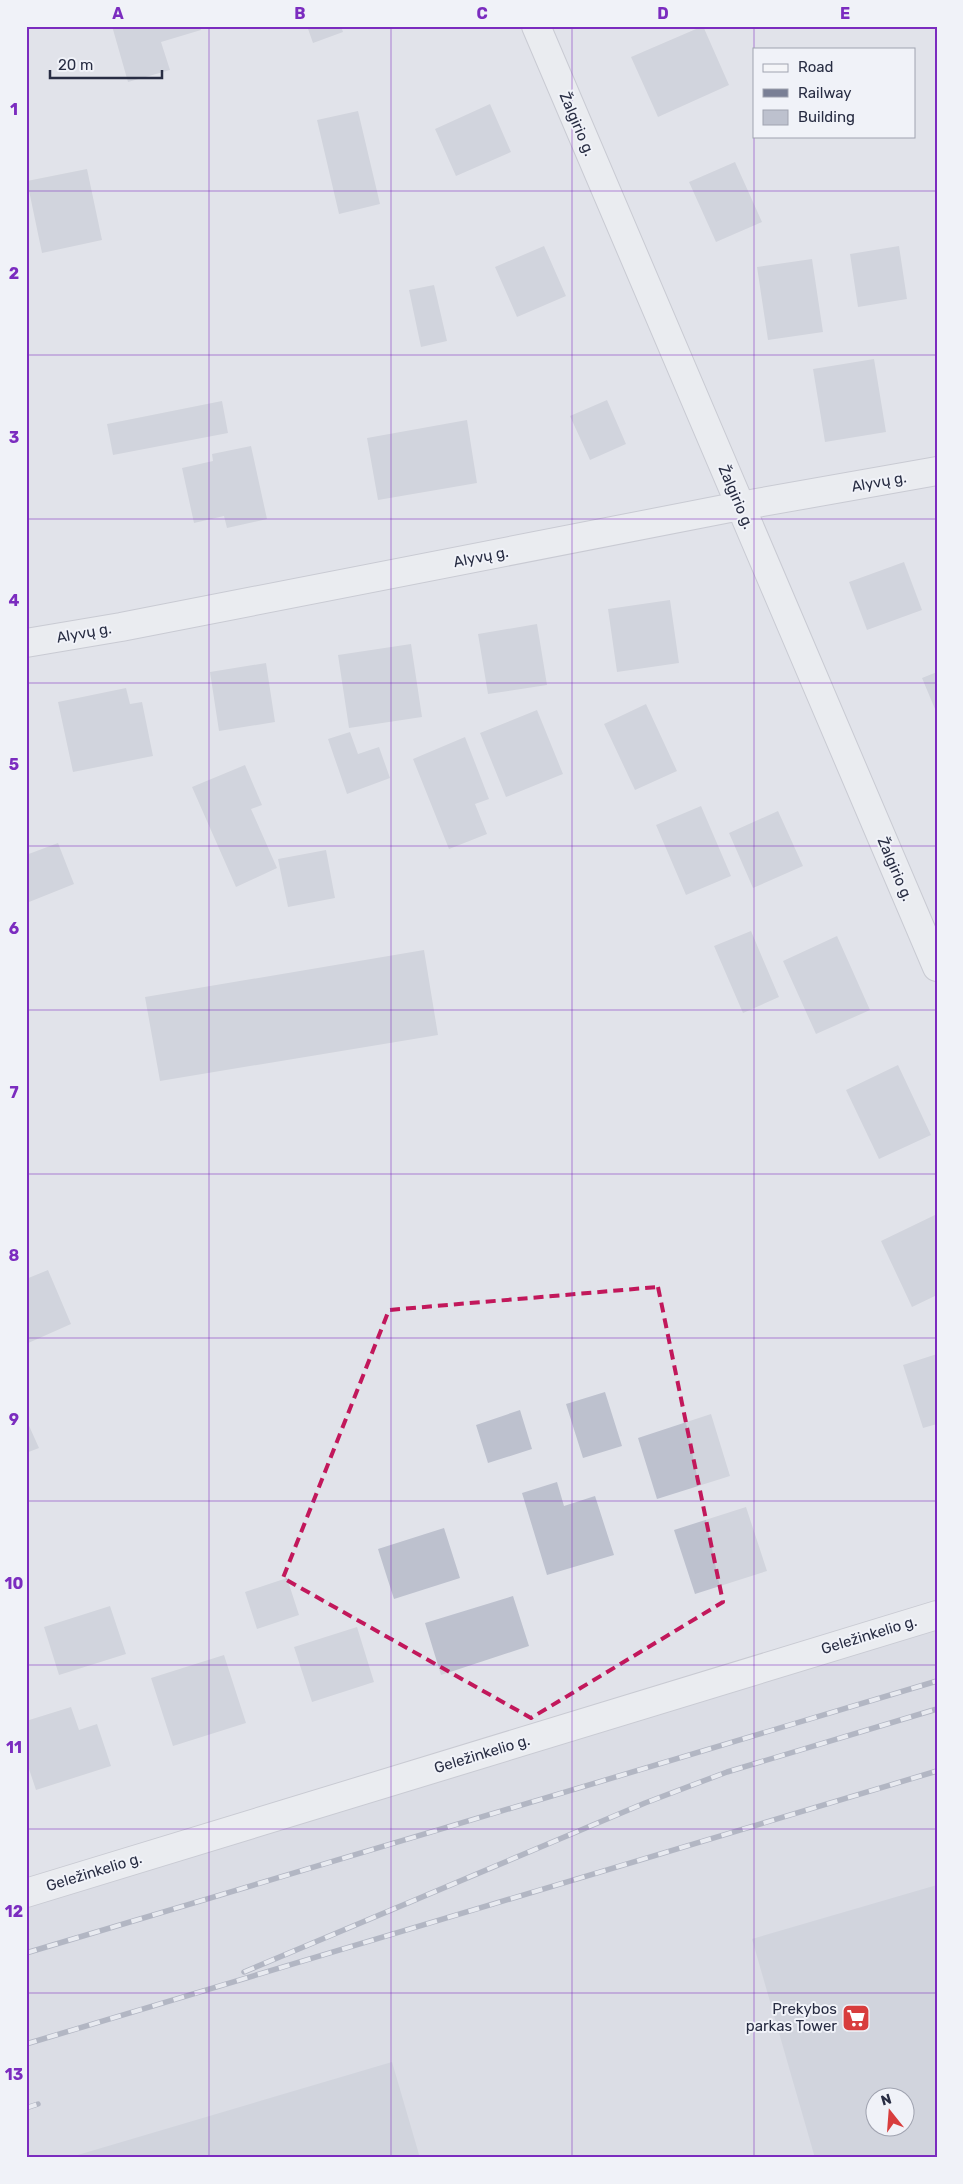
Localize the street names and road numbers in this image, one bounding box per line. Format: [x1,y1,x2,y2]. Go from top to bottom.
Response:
street label: Žalgirio g. [555,89,599,159]
street label: Žalgirio g. [714,462,758,532]
street label: Alyvų g. [850,468,908,496]
street label: Alyvų g. [452,543,510,571]
street label: Alyvų g. [55,619,113,647]
street label: Žalgirio g. [873,834,917,904]
street label: Geležinkelio g. [819,1612,919,1658]
street label: Geležinkelio g. [432,1731,532,1777]
street label: Geležinkelio g. [44,1849,144,1895]

